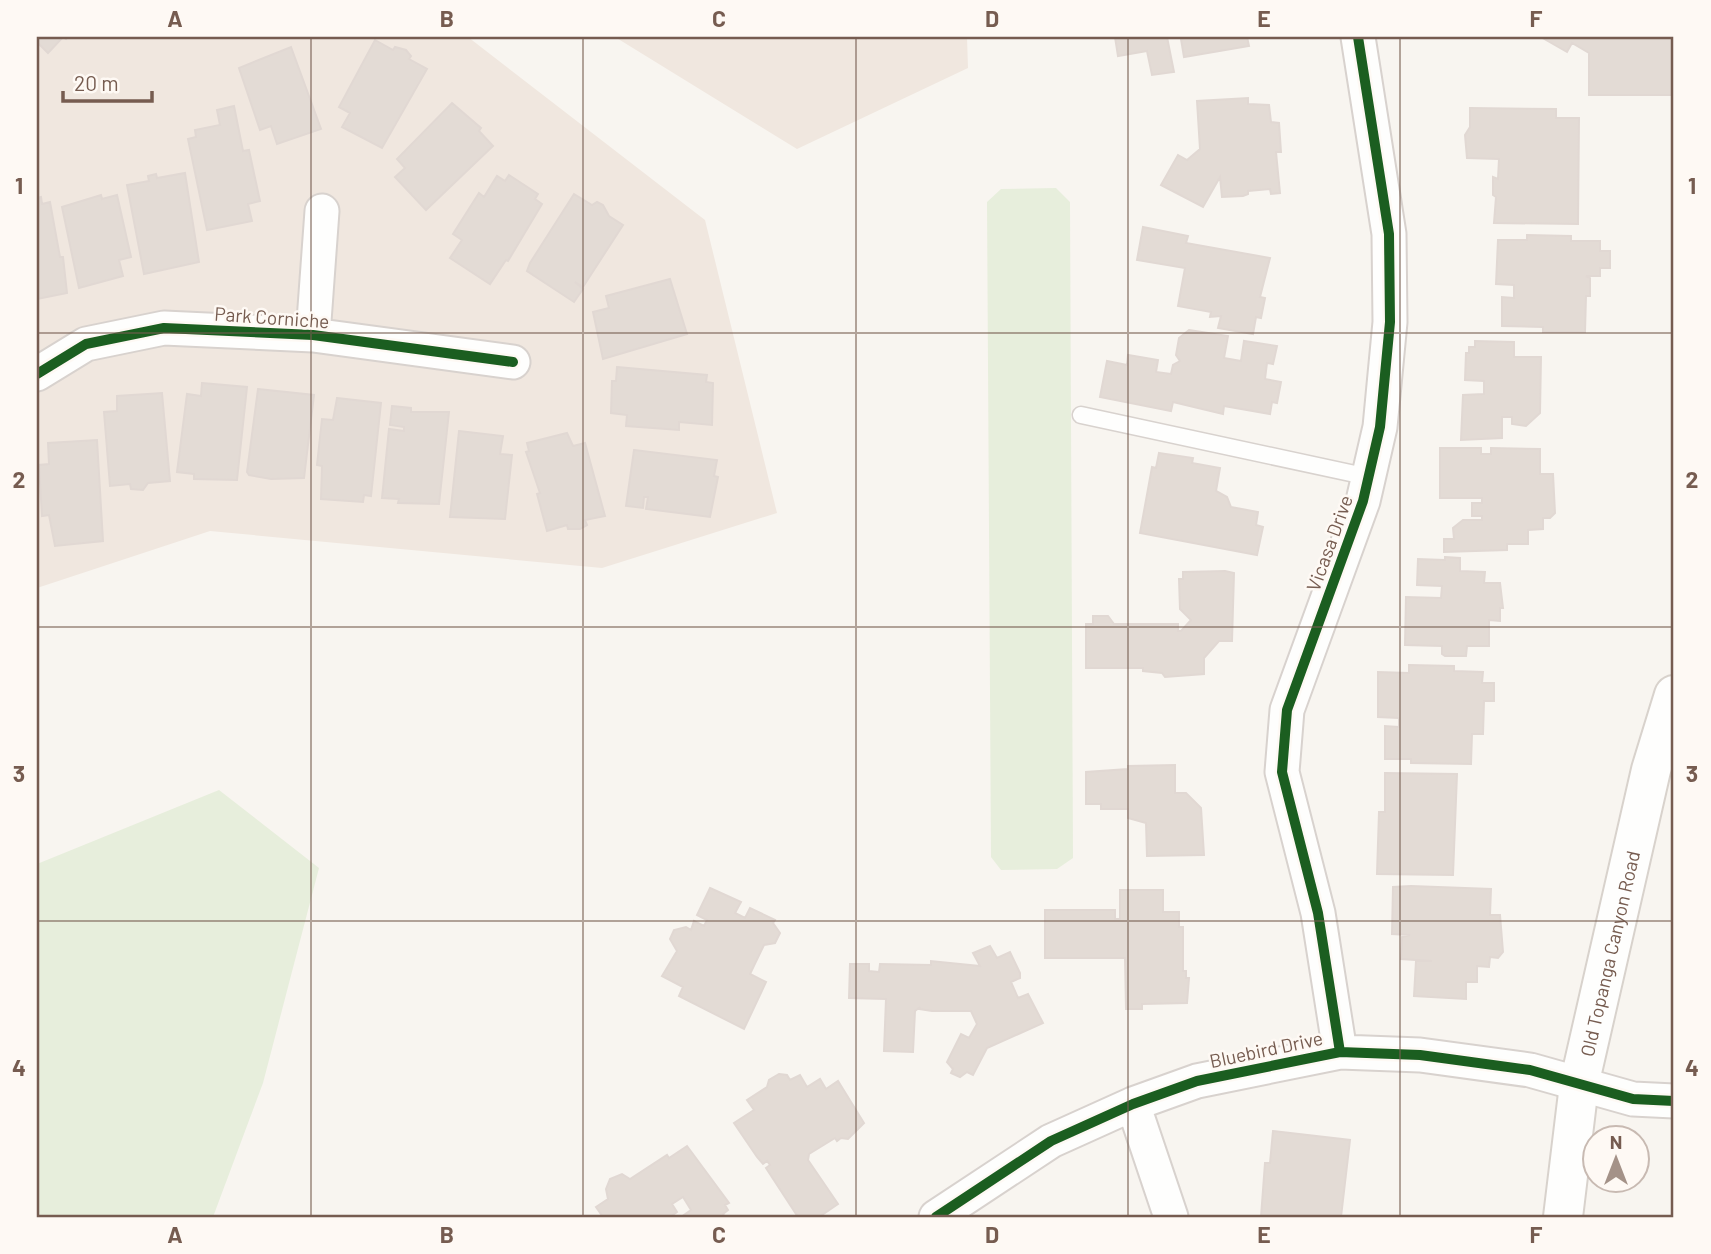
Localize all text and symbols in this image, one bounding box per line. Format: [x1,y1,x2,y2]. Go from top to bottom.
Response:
text: A [167,4,183,32]
text: B [440,4,454,32]
text: C [712,4,726,32]
text: D [985,4,999,32]
text: E [1257,4,1271,32]
text: F [1530,4,1543,32]
scale bar [63,60,152,104]
text: 20 m [74,70,119,95]
text: 1 [15,171,23,199]
text: 1 [1688,171,1696,199]
street label: Park Corniche [214,302,330,332]
text: 2 [13,465,25,493]
text: 2 [1686,465,1698,493]
street label: Vicasa Drive [1301,492,1357,594]
text: 3 [13,759,25,787]
text: 3 [1686,759,1698,787]
street label: Old Topanga Canyon Road [1574,848,1644,1059]
street label: Bluebird Drive [1207,1026,1325,1072]
text: 4 [12,1053,26,1081]
text: 4 [1685,1053,1699,1081]
north arrow [1582,1124,1652,1194]
text: N [1610,1130,1622,1153]
text: A [167,1220,183,1248]
text: B [440,1220,454,1248]
text: C [712,1220,726,1248]
text: D [985,1220,999,1248]
text: E [1257,1220,1271,1248]
text: F [1530,1220,1543,1248]

